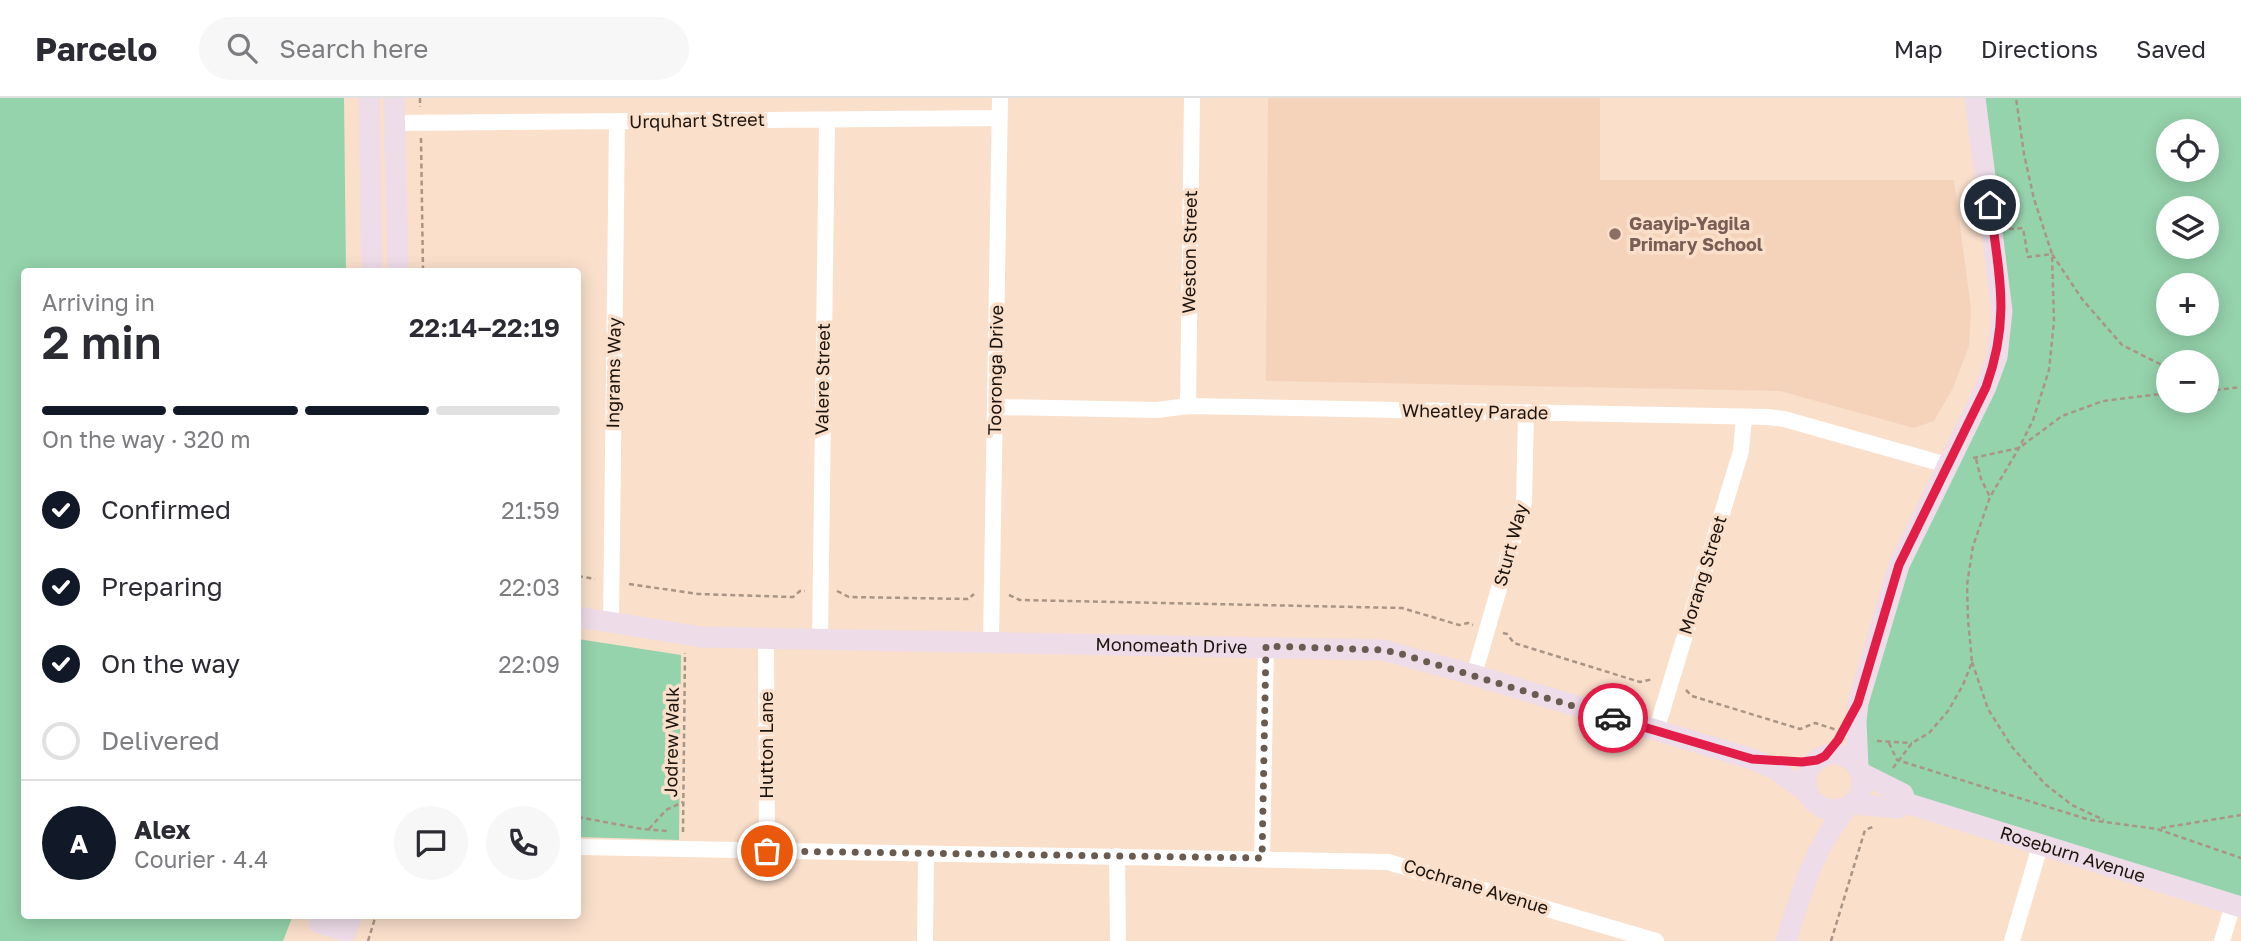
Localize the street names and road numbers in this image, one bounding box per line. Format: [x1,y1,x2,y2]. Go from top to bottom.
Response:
street label: Urquhart Street [629,108,765,132]
street label: Weston Street [1177,190,1201,314]
street label: Tooronga Drive [983,305,1007,435]
street label: Ingrams Way [601,317,625,429]
street label: Valere Street [810,323,834,435]
street label: Wheatley Parade [1402,399,1548,423]
street label: Sturt Way [1488,501,1532,589]
street label: Morang Street [1674,513,1731,637]
street label: Monomeath Drive [1095,633,1248,657]
street label: Jodrew Walk [659,686,683,798]
street label: Hutton Lane [755,691,777,799]
street label: Roseburn Avenue [1997,821,2148,887]
street label: Cochrane Avenue [1401,854,1551,919]

